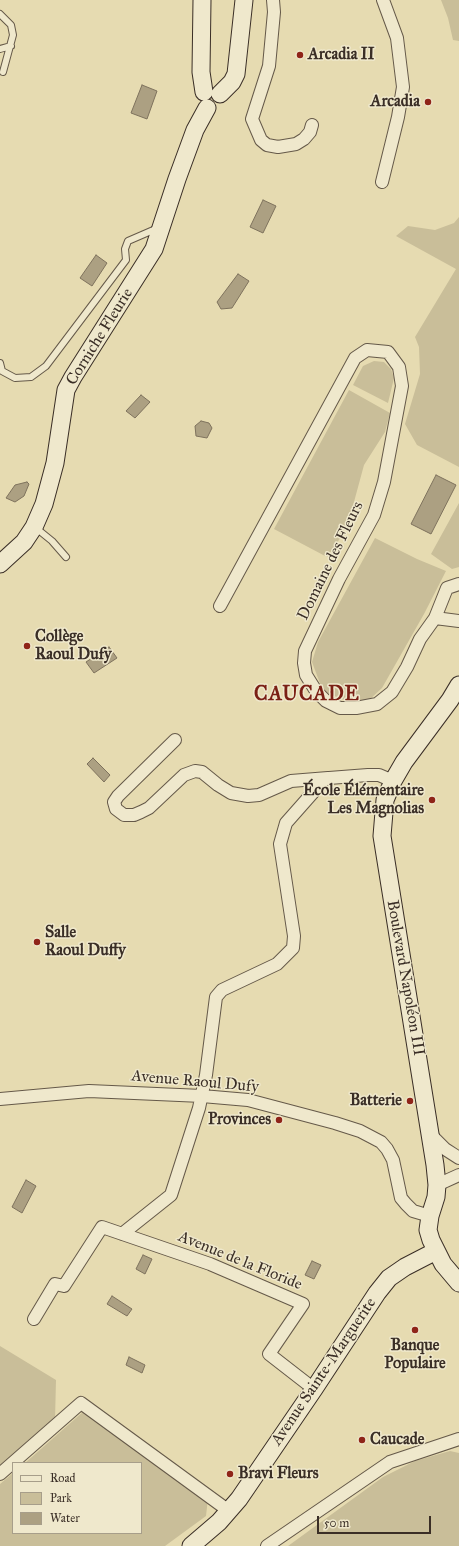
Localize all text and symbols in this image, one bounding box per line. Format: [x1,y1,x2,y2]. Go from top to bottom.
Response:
place label: Arcadia II [308,45,375,65]
marker: Arcadia II [295,50,305,60]
place label: Arcadia [371,92,420,112]
marker: Arcadia [423,97,433,107]
street label: Corniche Fleurie [63,285,137,389]
street label: Domaine des Fleurs [294,498,368,624]
place label: Collège Raoul Dufy [35,627,112,665]
marker: Collège Raoul Dufy [22,641,32,651]
district label: CAUCADE [254,683,360,707]
place label: École Élémentaire Les Magnolias [303,781,424,819]
marker: École Élémentaire Les Magnolias [427,795,437,805]
street label: Boulevard Napoléon III [382,899,428,1057]
place label: Salle Raoul Duffy [45,923,126,961]
marker: Salle Raoul Duffy [32,937,42,947]
street label: Avenue Raoul Dufy [130,1067,260,1097]
place label: Batterie [350,1091,402,1111]
marker: Batterie [405,1096,415,1106]
place label: Provinces [208,1110,271,1130]
marker: Provinces [274,1115,284,1125]
street label: Avenue de la Floride [175,1227,305,1295]
street label: Avenue Sainte-Marguerite [267,1294,381,1450]
marker: Banque Populaire [410,1325,420,1335]
place label: Banque Populaire [384,1336,446,1374]
place label: Caucade [370,1430,424,1450]
marker: Caucade [357,1435,367,1445]
legend [12,1462,142,1534]
place label: Bravi Fleurs [238,1464,318,1484]
marker: Bravi Fleurs [225,1469,235,1479]
text: Road [50,1471,76,1485]
text: Park [50,1491,72,1505]
scale bar [319,1508,433,1534]
text: Water [50,1511,80,1525]
text: 50 m [324,1516,349,1530]

